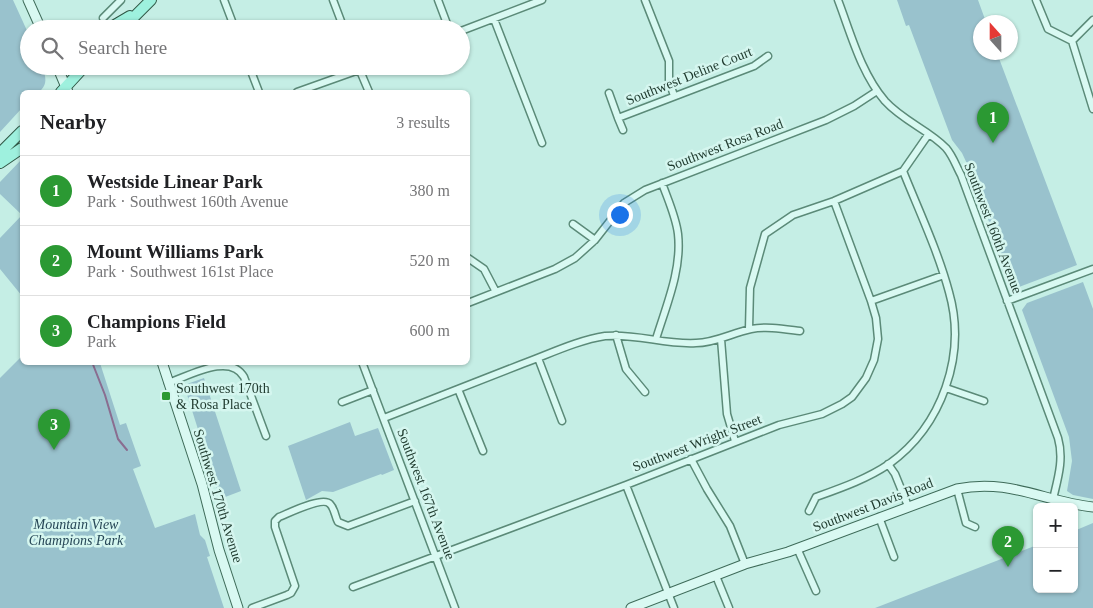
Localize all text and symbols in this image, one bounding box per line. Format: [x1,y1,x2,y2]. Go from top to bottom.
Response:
north arrow [973,15,1018,60]
search box [20,20,470,75]
icon: search [38,34,66,62]
text: Search here [78,37,167,58]
street label: Southwest Deline Court [624,44,754,108]
pin: 1 [977,102,1009,143]
text: Nearby [40,110,107,134]
text: 3 results [396,114,450,131]
street label: Southwest Rosa Road [665,116,785,174]
street label: Southwest 160th Avenue [961,160,1025,296]
text: Westside Linear Park [87,171,263,192]
text: 1 [52,182,60,199]
text: 380 m [410,182,450,199]
text: Park · Southwest 160th Avenue [87,193,288,210]
your location [607,202,633,228]
text: Mount Williams Park [87,241,264,262]
text: 2 [52,252,60,269]
text: 520 m [410,252,450,269]
text: Park · Southwest 161st Place [87,263,274,280]
text: Champions Field [87,311,226,332]
text: 3 [52,322,60,339]
text: 600 m [410,322,450,339]
text: Park [87,333,116,350]
place label: Southwest 170th & Rosa Place [176,381,270,412]
marker: Southwest 170th & Rosa Place [160,390,172,402]
pin: 3 [38,409,70,450]
street label: Southwest Wright Street [630,411,764,475]
street label: Southwest 167th Avenue [394,426,458,562]
street label: Southwest 170th Avenue [191,427,245,565]
street label: Southwest Davis Road [811,475,935,535]
map controls [1033,503,1078,593]
button: + [1033,503,1078,548]
park label: Mountain View Champions Park [29,517,124,548]
pin: 2 [992,526,1024,567]
button: − [1033,548,1078,593]

